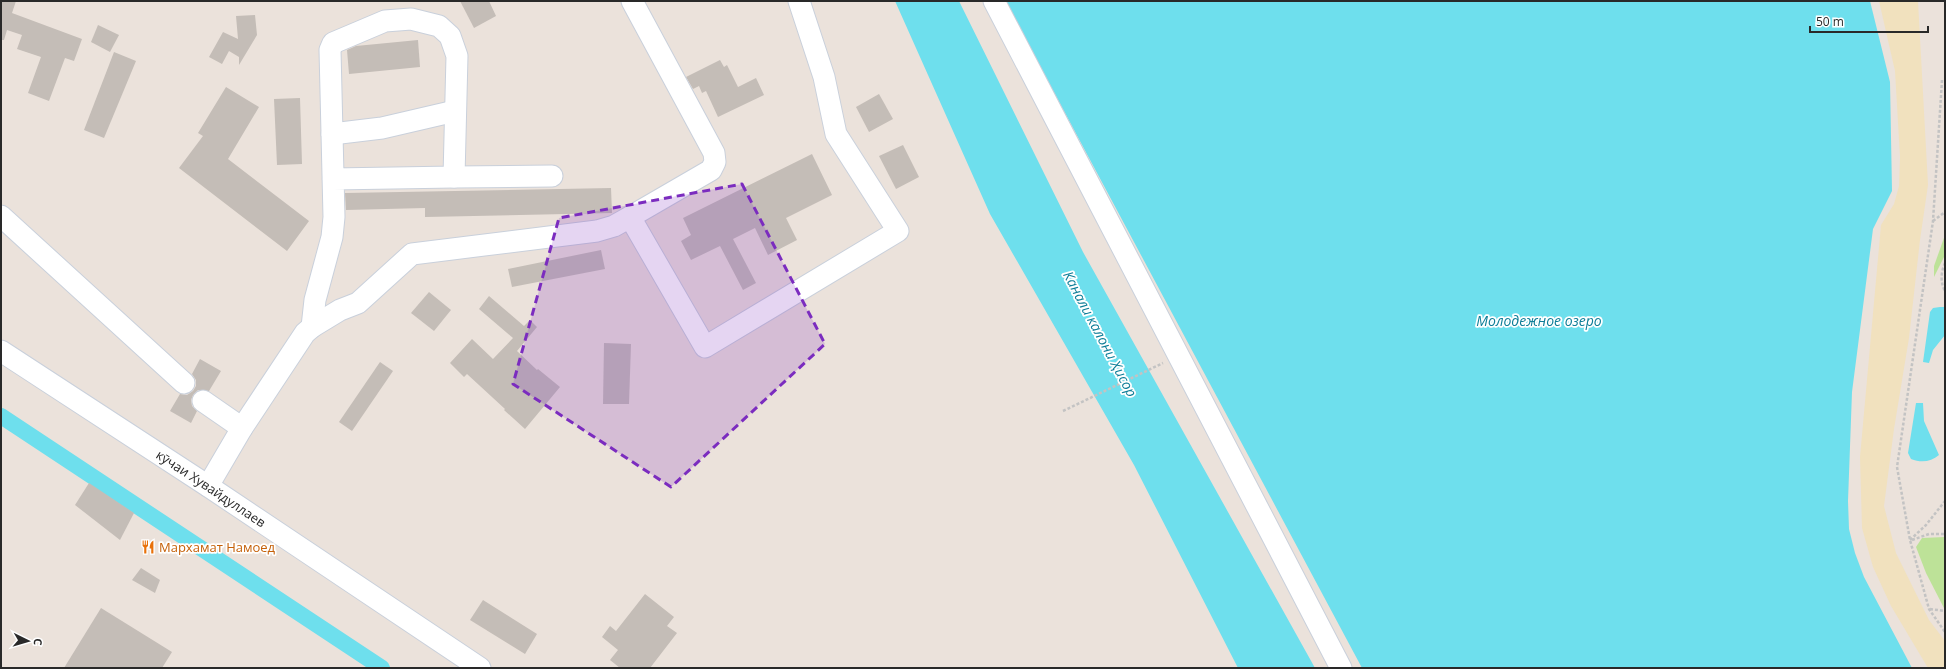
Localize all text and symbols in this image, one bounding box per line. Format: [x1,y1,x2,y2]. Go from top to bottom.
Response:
scale bar [1810,8,1928,34]
text: 50 m [1816,13,1844,30]
water label: Канали калони Ҳисор [1059,268,1142,400]
water label: Молодежное озеро [1476,311,1602,330]
street label: кӯчаи Хувайдуллаев [153,446,269,531]
place label: Мархамат Намоед [159,538,276,556]
restaurant icon: Мархамат Намоед [140,539,156,555]
north arrow [8,621,48,661]
text: С [31,638,46,646]

